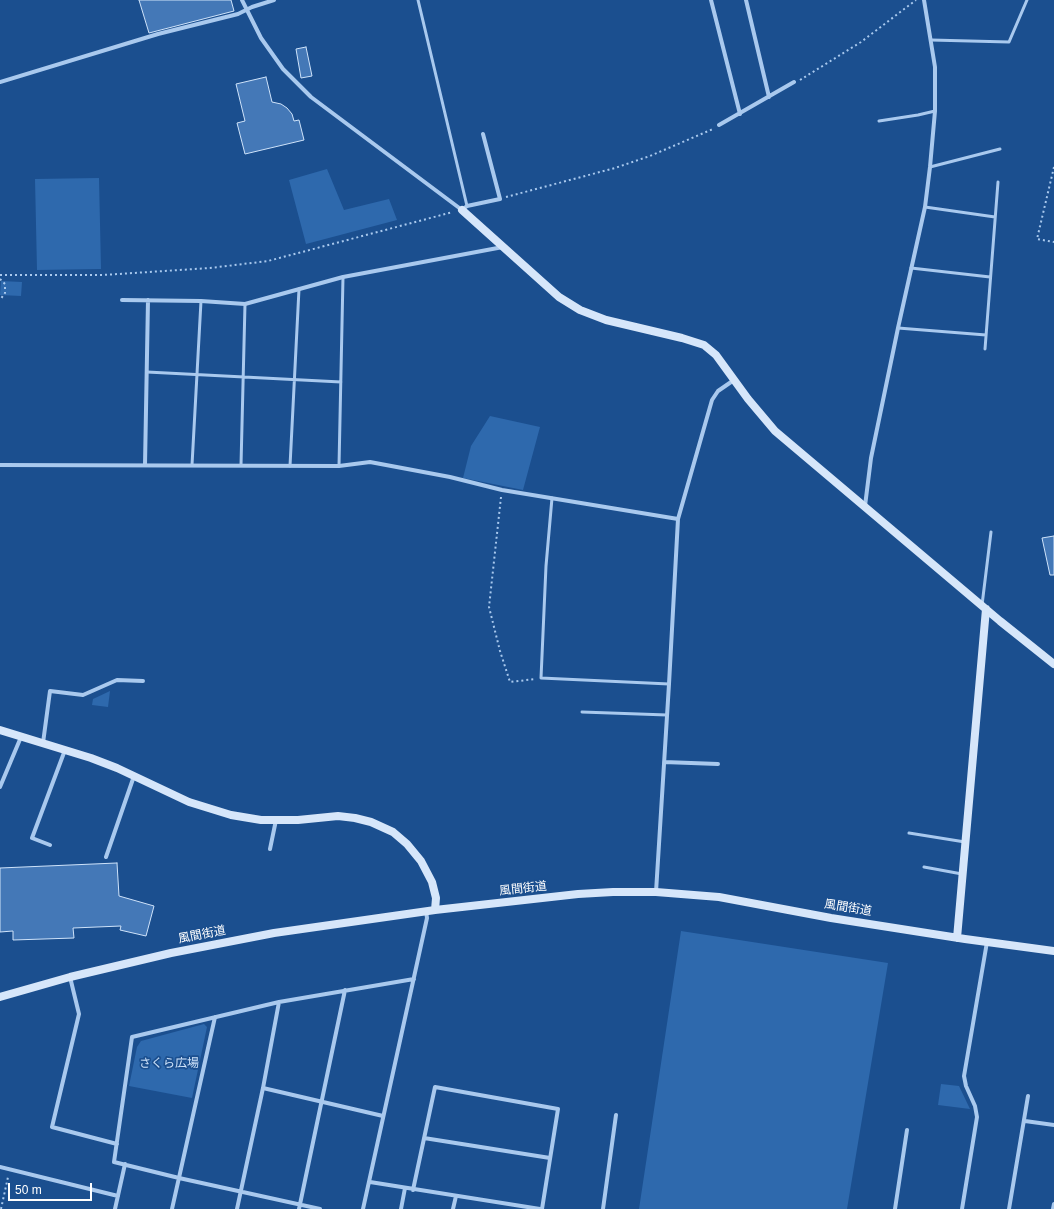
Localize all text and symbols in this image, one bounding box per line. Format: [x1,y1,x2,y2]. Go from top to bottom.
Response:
street label: 風間街道 [498,879,548,899]
street label: 風間街道 [823,897,873,919]
street label: 風間街道 [177,923,227,947]
park label: さくら広場 [139,1057,199,1071]
scale bar [10,1175,94,1201]
text: 50 m [15,1183,42,1197]

